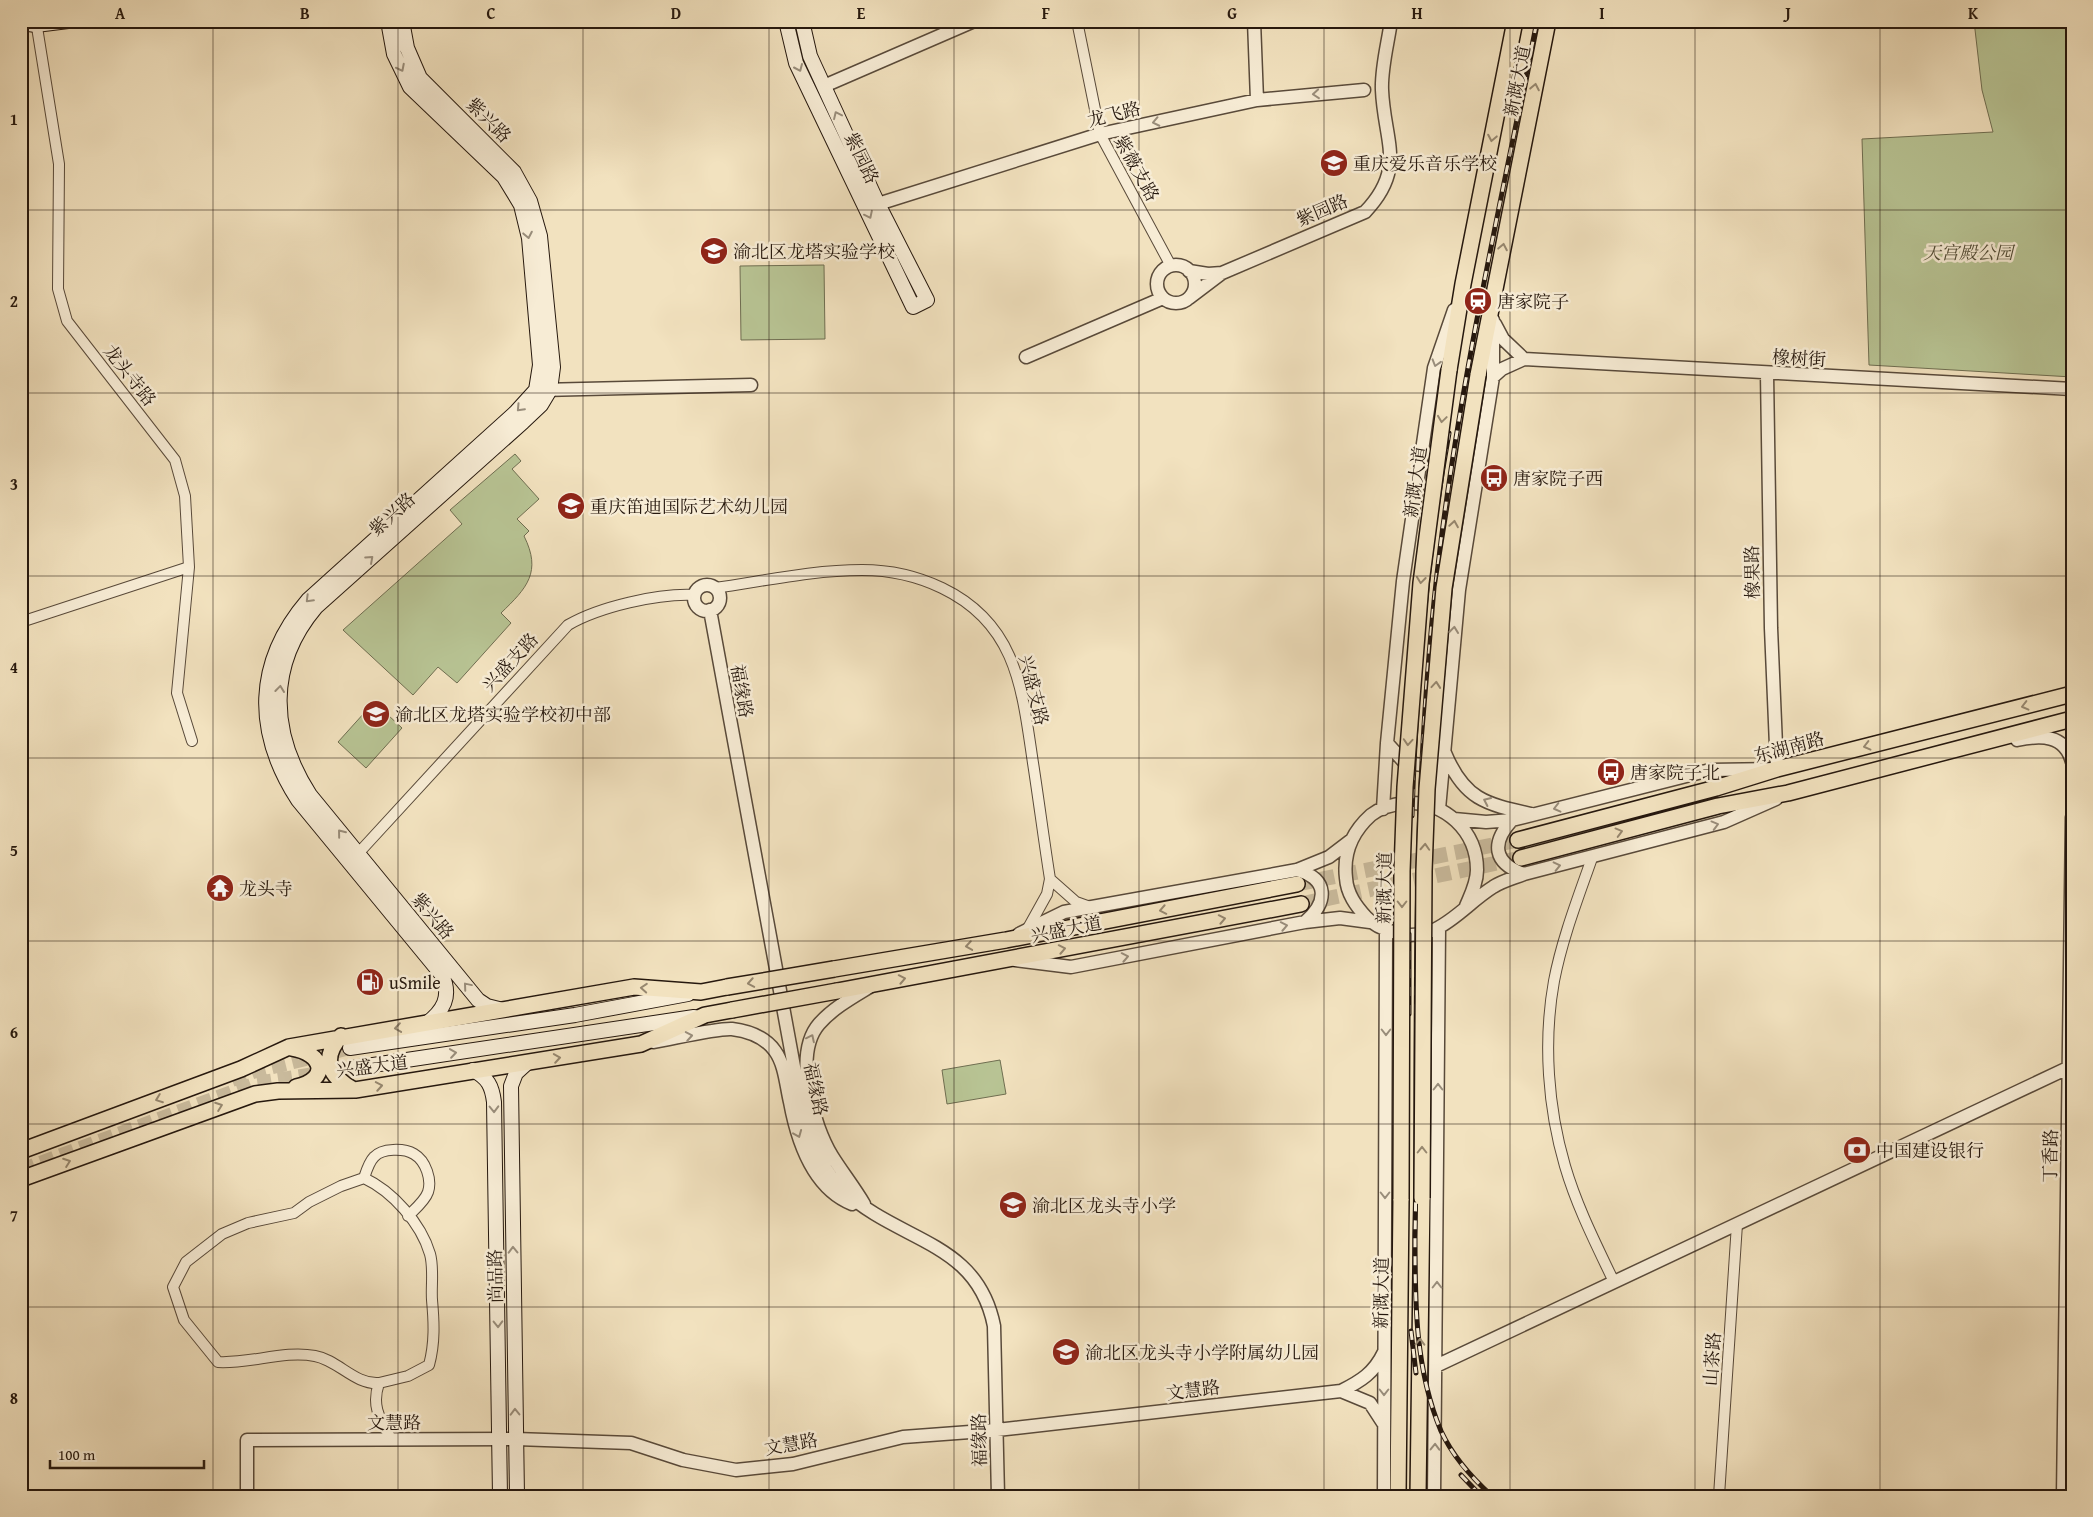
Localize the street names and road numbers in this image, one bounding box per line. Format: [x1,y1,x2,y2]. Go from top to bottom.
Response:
street label: 新溉大道 [1497,43,1537,119]
street label: 紫兴路 [460,91,518,149]
street label: 龙飞路 [1085,94,1143,134]
street label: 紫园路 [838,128,886,188]
street label: 紫薇支路 [1108,130,1166,206]
street label: 紫园路 [1292,187,1352,233]
street label: 龙头寺路 [97,338,163,412]
street label: 橡树街 [1771,343,1827,373]
street label: 新溉大道 [1397,444,1433,520]
street label: 紫兴路 [363,486,421,542]
street label: 橡果路 [1738,545,1766,599]
street label: 兴盛支路 [476,626,544,698]
street label: 兴盛支路 [1012,652,1056,728]
street label: 福缘路 [724,662,760,720]
street label: 东湖南路 [1751,725,1827,769]
street label: 新溉大道 [1370,852,1398,924]
street label: 紫兴路 [405,887,461,945]
street label: 兴盛大道 [1028,909,1104,949]
street label: 兴盛大道 [335,1048,409,1084]
street label: 福缘路 [797,1060,835,1118]
street label: 丁香路 [2036,1129,2064,1183]
street label: 尚品路 [481,1249,509,1303]
street label: 新溉大道 [1367,1257,1395,1329]
street label: 山茶路 [1697,1331,1727,1387]
street label: 文慧路 [1165,1373,1221,1407]
street label: 文慧路 [367,1409,421,1436]
street label: 福缘路 [965,1413,993,1467]
street label: 文慧路 [762,1426,820,1462]

